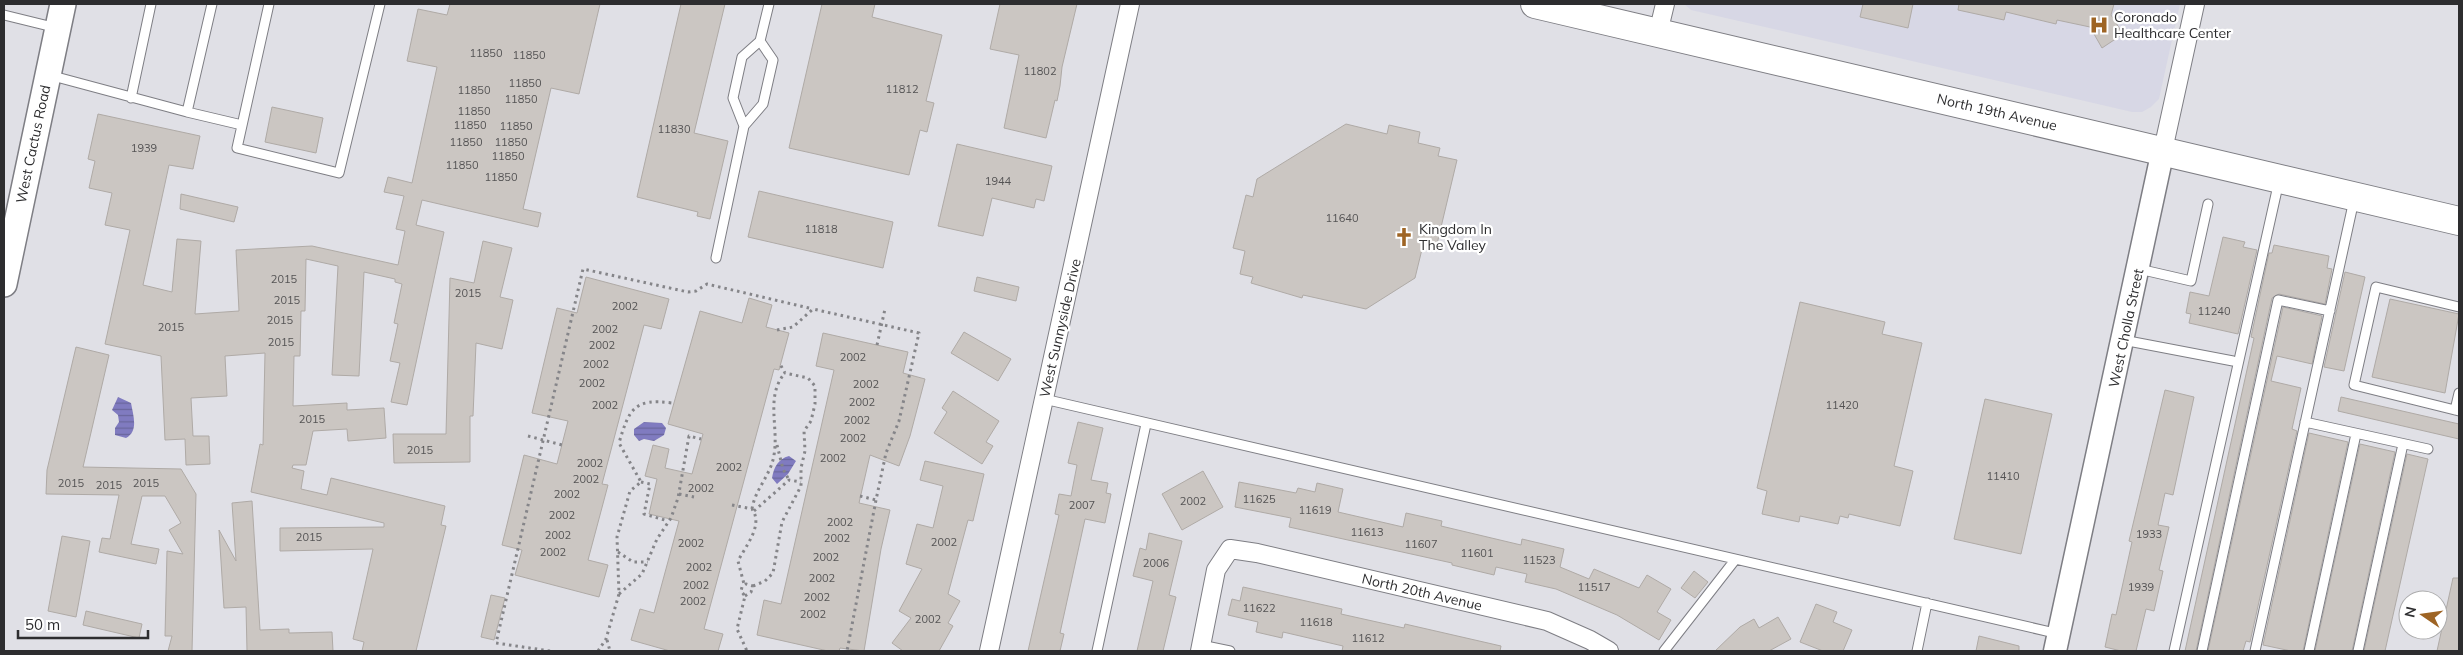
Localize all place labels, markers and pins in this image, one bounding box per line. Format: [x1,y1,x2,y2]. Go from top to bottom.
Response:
place label: Coronado Healthcare Center [2114,8,2232,42]
hospital icon: Coronado Healthcare Center [2088,14,2110,36]
place label: Kingdom In The Valley [1419,220,1492,254]
church icon: Kingdom In The Valley [1393,226,1415,248]

